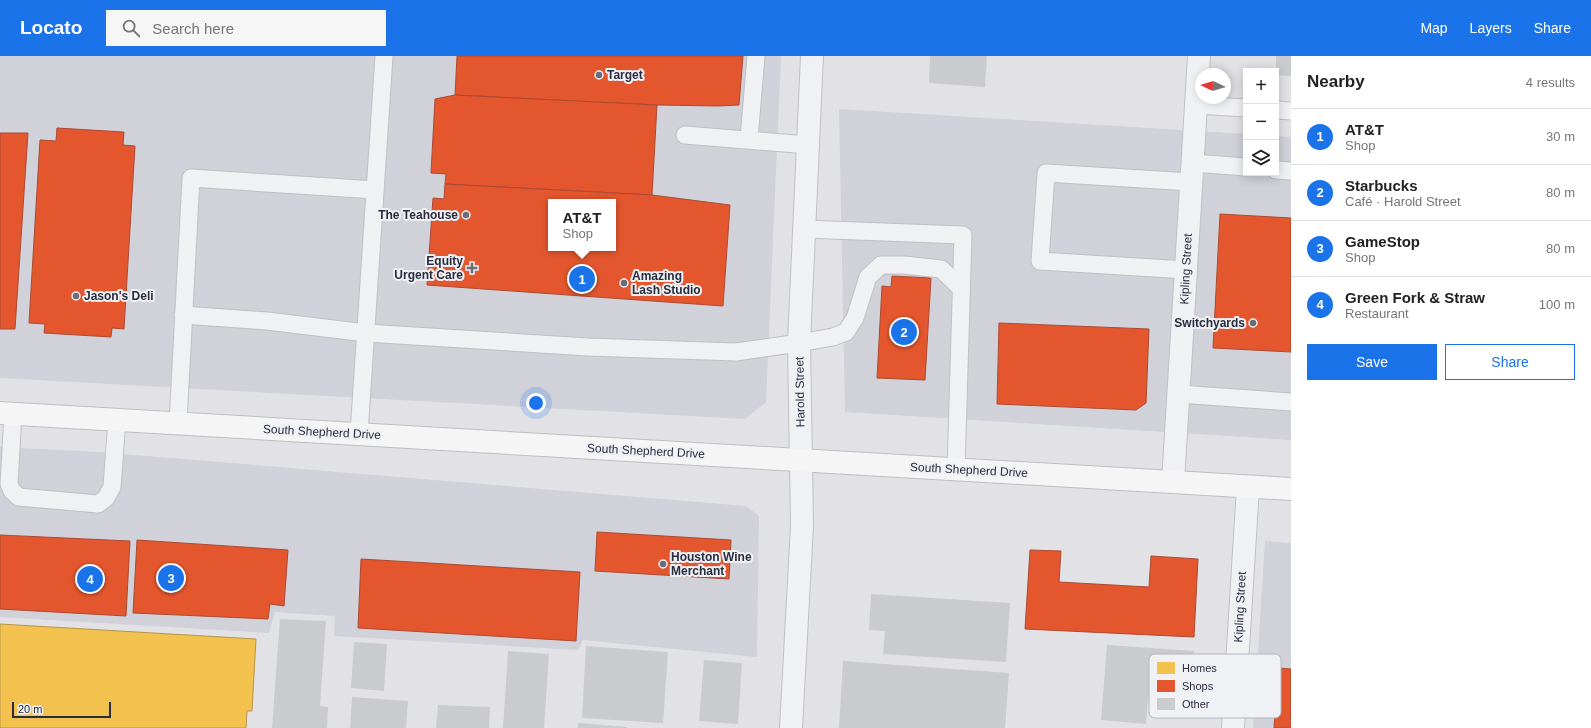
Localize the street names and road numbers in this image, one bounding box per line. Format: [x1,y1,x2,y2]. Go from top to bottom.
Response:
street label: Kipling Street [1177,232,1195,305]
street label: Harold Street [792,356,808,427]
street label: South Shepherd Drive [263,422,382,442]
street label: South Shepherd Drive [587,441,706,461]
street label: South Shepherd Drive [910,460,1029,480]
street label: Kipling Street [1231,570,1249,643]

